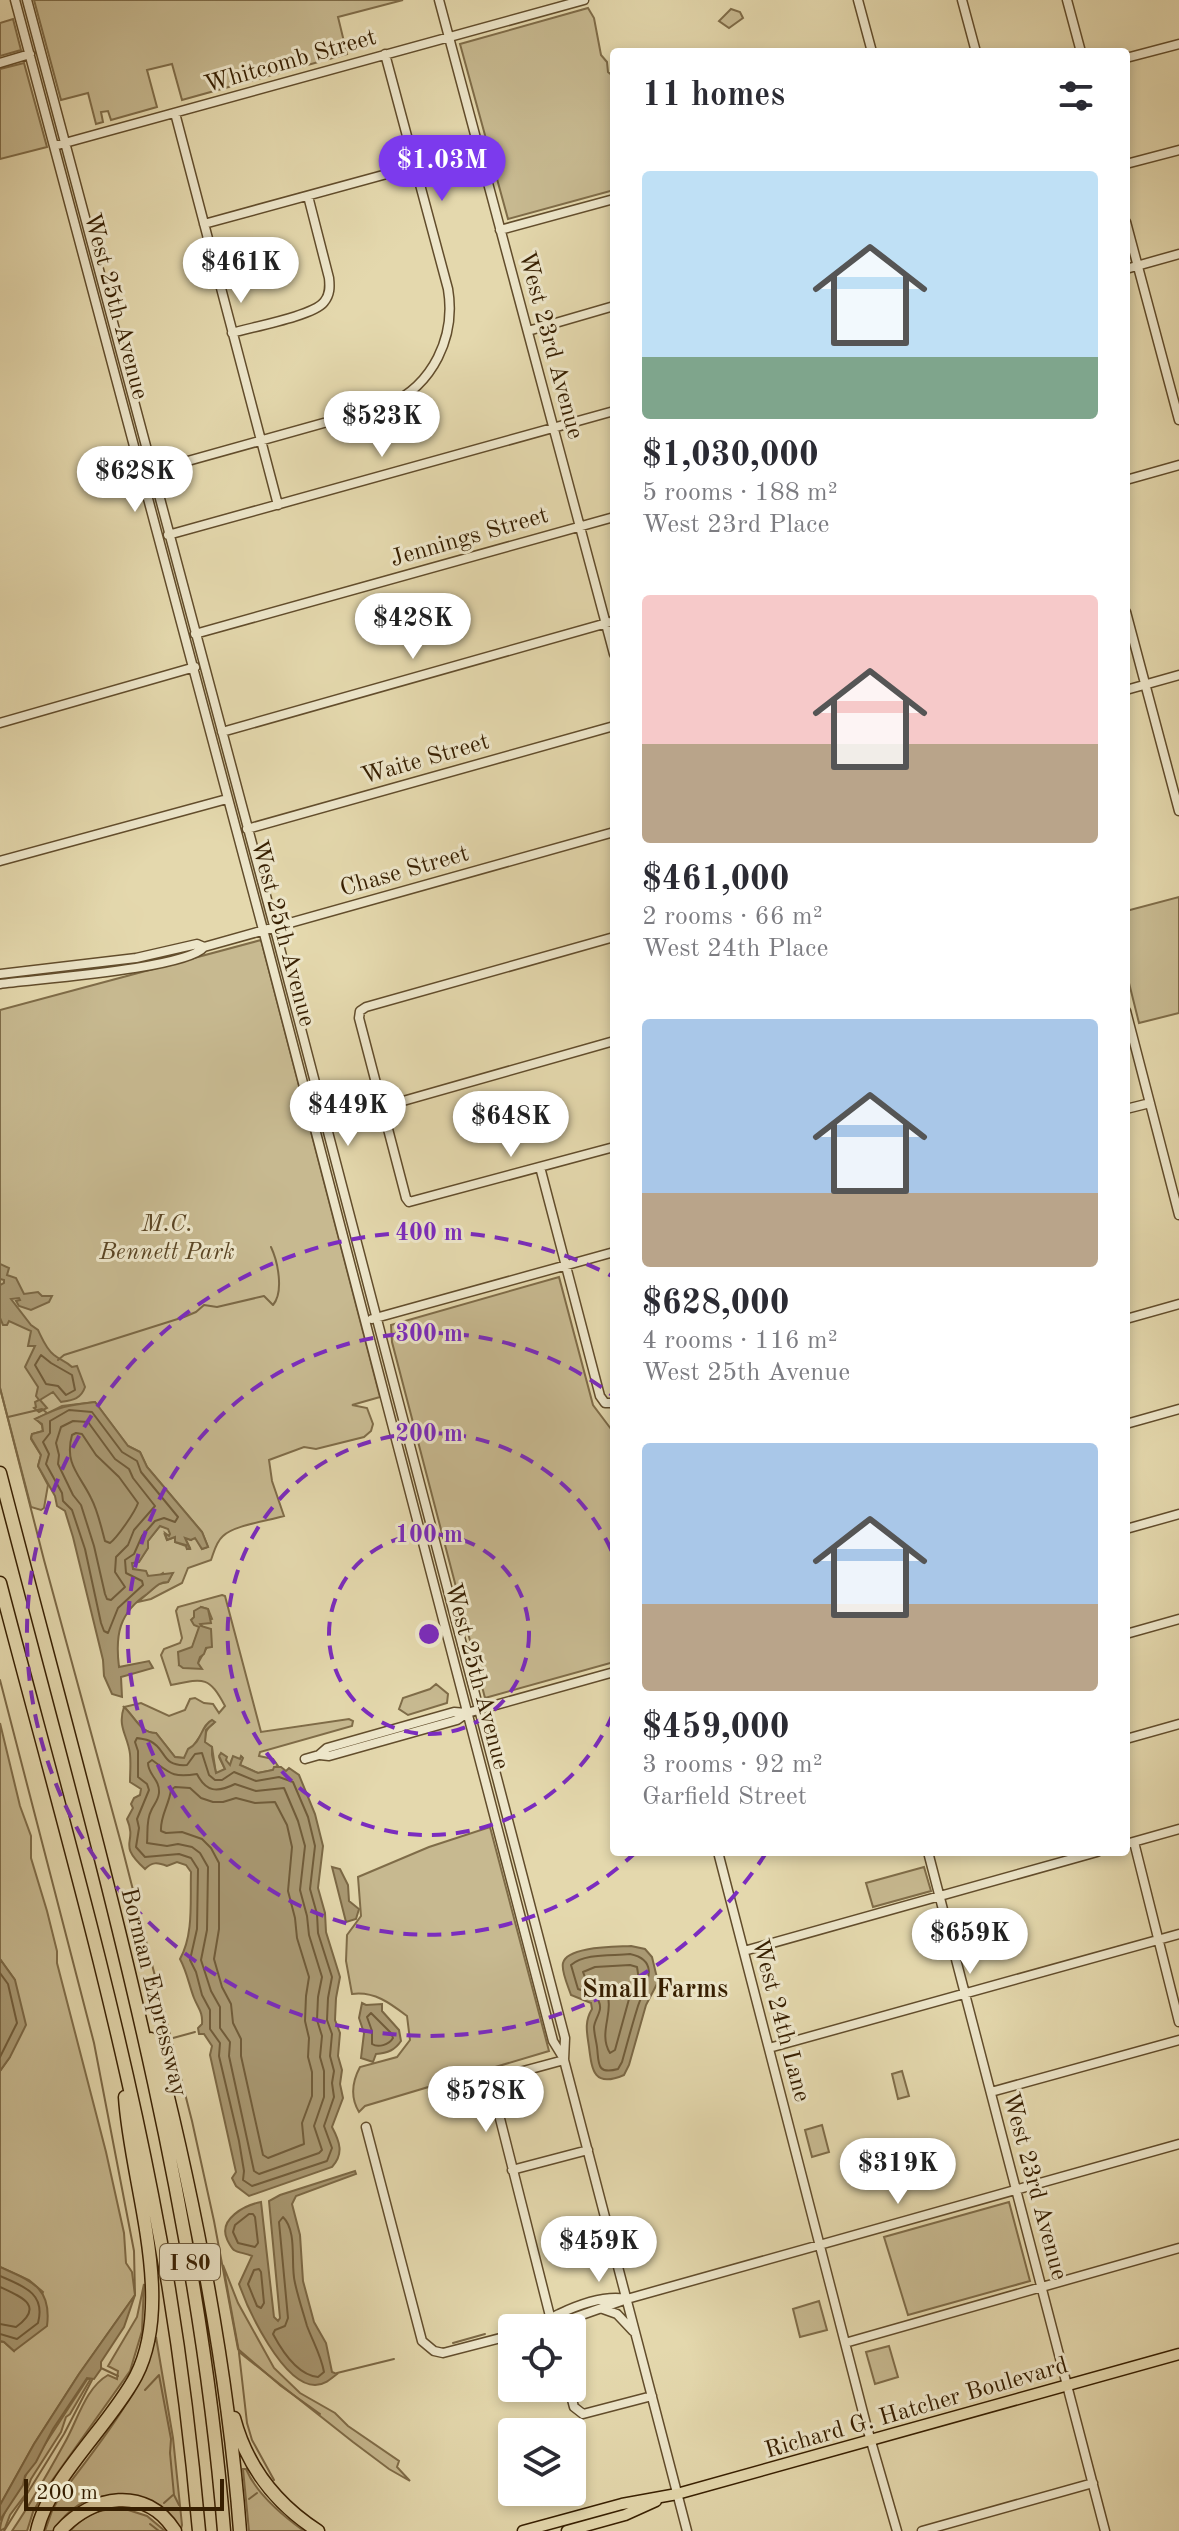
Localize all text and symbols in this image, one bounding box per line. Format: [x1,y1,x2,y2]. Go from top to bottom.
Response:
street label: Whitcomb Street [202,26,379,98]
icon: filters [1054,74,1098,118]
text: 11 homes [642,79,785,113]
pin: $1.03M [377,135,507,203]
text: $1.03M [397,148,487,174]
street label: West 25th Avenue [79,211,152,402]
icon: home [798,223,942,367]
pin: $461K [185,237,297,305]
street label: West 23rd Avenue [513,249,587,442]
text: $461K [201,250,281,276]
pin: $523K [326,391,438,459]
text: $523K [342,404,422,430]
text: $1,030,000 [642,439,819,473]
pin: $628K [79,446,191,514]
text: $628K [95,459,175,485]
text: 5 rooms · 188 m² [642,480,838,506]
street label: Jennings Street [388,504,551,572]
text: West 23rd Place [642,512,829,538]
pin: $428K [357,593,469,661]
text: $428K [373,606,453,632]
icon: home [798,647,942,791]
street label: Waite Street [359,730,492,790]
street label: West 25th Avenue [246,838,319,1029]
street label: Chase Street [337,842,472,902]
text: $461,000 [642,863,790,897]
text: 2 rooms · 66 m² [642,904,823,930]
text: West 24th Place [642,936,828,962]
icon: home [798,1071,942,1215]
pin: $449K [292,1080,404,1148]
pin: $648K [455,1091,567,1159]
text: $449K [308,1093,388,1119]
text: $648K [471,1104,551,1130]
park label: M.C. Bennett Park [98,1213,235,1265]
text: 400 m [395,1222,463,1246]
text: $628,000 [642,1287,790,1321]
text: 300 m [395,1323,463,1347]
text: 4 rooms · 116 m² [642,1328,838,1354]
text: West 25th Avenue [642,1360,850,1386]
text: 200 m [395,1423,463,1447]
icon: home [798,1495,942,1639]
text: 100 m [395,1524,463,1548]
street label: West 25th Avenue [440,1581,513,1772]
centre of rings [415,1620,443,1648]
text: $459,000 [642,1711,790,1745]
text: 3 rooms · 92 m² [642,1752,823,1778]
text: Garfield Street [642,1784,807,1810]
street label: Borman Expressway [116,1886,191,2100]
pin: $659K [914,1908,1026,1976]
text: $659K [930,1921,1010,1947]
street label: West 24th Lane [747,1936,813,2105]
district label: Small Farms [582,1977,728,2003]
pin: $578K [430,2066,542,2134]
text: $578K [446,2079,526,2105]
street label: West 23rd Avenue [997,2090,1071,2283]
pin: $319K [842,2138,954,2206]
text: $319K [858,2151,938,2177]
pin: $459K [543,2216,655,2284]
text: $459K [559,2229,639,2255]
road number: I 80 [160,2244,220,2280]
map controls [498,2314,586,2506]
button: locate [498,2314,586,2402]
street label: Richard G. Hatcher Boulevard [762,2354,1071,2464]
button: layers [498,2418,586,2506]
scale bar [24,2475,224,2511]
text: 200 m [36,2482,98,2504]

